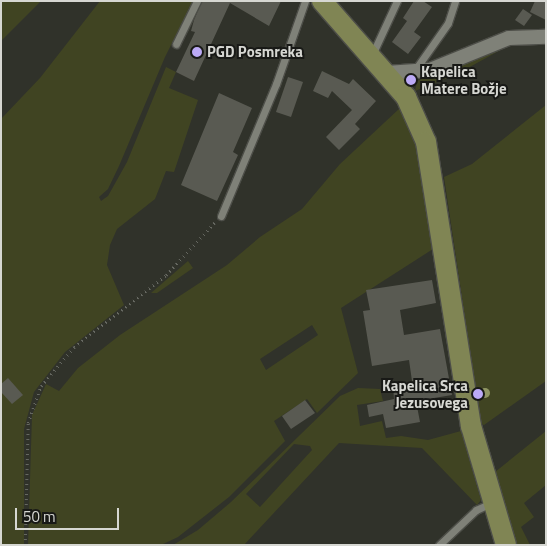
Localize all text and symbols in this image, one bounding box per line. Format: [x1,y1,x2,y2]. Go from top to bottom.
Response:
place label: PGD Posmreka [207,43,303,61]
marker: PGD Posmreka [191,46,203,58]
place label: Kapelica Matere Božje [421,62,507,97]
marker: Kapelica Matere Božje [405,74,417,86]
place label: Kapelica Srca Jezusovega [382,376,468,411]
marker: Kapelica Srca Jezusovega [472,388,484,400]
scale bar [18,498,121,530]
text: 50 m [23,505,56,528]

